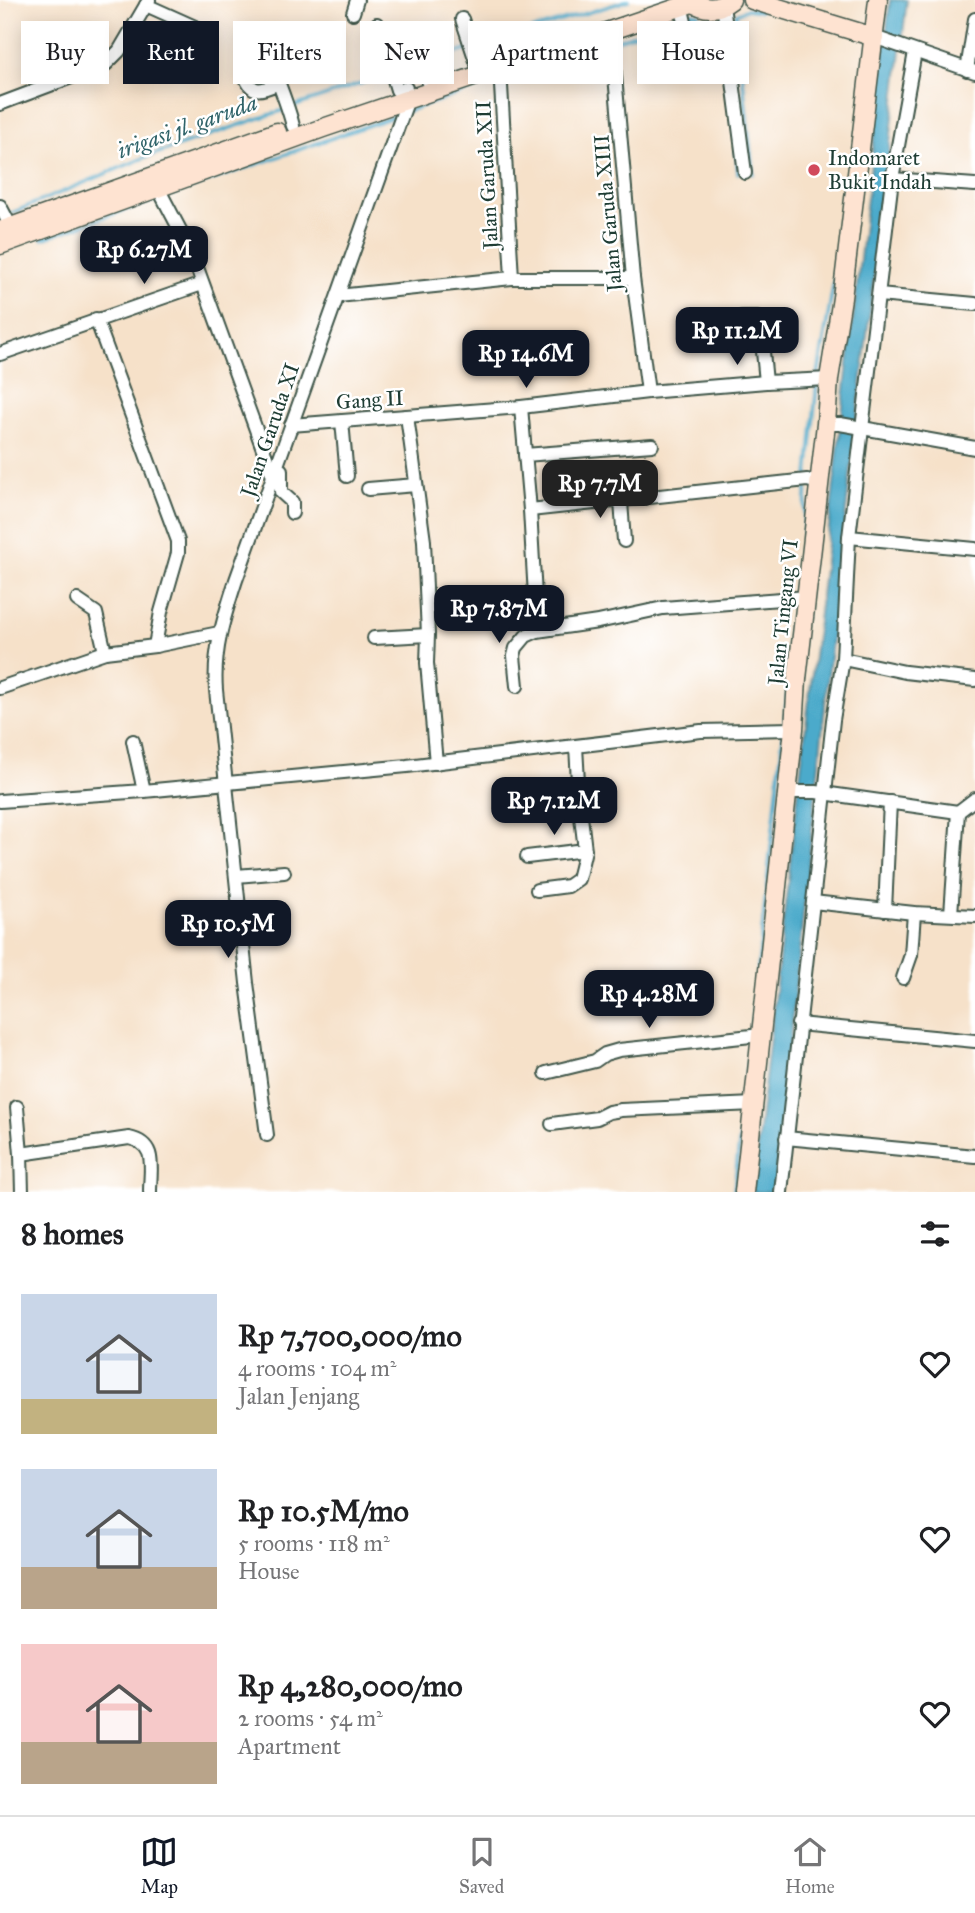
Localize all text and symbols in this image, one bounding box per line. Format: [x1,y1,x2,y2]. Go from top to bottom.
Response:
chip: Buy [21,21,109,84]
chip: Rent [123,21,219,84]
chip: Filters [233,21,346,84]
chip: New [360,21,454,84]
chip: Apartment [468,21,623,84]
chip: House [637,21,749,84]
water label: irigasi jl. garuda [113,88,261,164]
street label: Jalan Garuda XII [470,100,504,252]
street label: Jalan Garuda XIII [588,133,628,295]
place label: Indomaret Bukit Indah [828,145,932,195]
marker: Indomaret Bukit Indah [806,162,822,178]
pin: Rp 6.27M [72,226,216,286]
text: Rp 6.27M [96,235,192,263]
pin: Rp 11.2M [665,308,809,367]
text: Rp 11.2M [692,316,782,344]
pin: Rp 14.6M [454,330,598,390]
text: Rp 14.6M [478,339,574,367]
street label: Jalan Garuda XI [234,360,305,502]
street label: Gang II [335,385,405,415]
pin: Rp 7.7M [535,461,665,520]
text: Rp 7.7M [558,469,642,497]
street label: Jalan Tingang VI [762,538,804,688]
pin: Rp 7.87M [427,586,571,645]
text: Rp 7.87M [450,594,548,622]
pin: Rp 7.12M [482,778,626,837]
text: Rp 7.12M [507,786,601,814]
pin: Rp 10.5M [156,900,300,960]
text: Rp 10.5M [181,909,275,937]
pin: Rp 4.28M [577,970,721,1030]
text: Rp 4.28M [600,979,698,1007]
icon: filters [916,1215,954,1253]
text: 8 homes [21,1216,124,1252]
text: Rp 7,700,000/mo [238,1318,462,1354]
icon: home [77,1322,161,1406]
icon: heart [916,1345,954,1383]
text: 4 rooms · 104 m² [238,1354,397,1382]
text: Jalan Jenjang [238,1382,359,1410]
text: Rp 10.5M/mo [238,1493,409,1529]
icon: home [77,1497,161,1581]
icon: heart [916,1520,954,1558]
text: 5 rooms · 118 m² [238,1529,390,1557]
text: House [238,1557,300,1585]
text: Rp 4,280,000/mo [238,1668,463,1704]
icon: home [77,1672,161,1756]
icon: heart [916,1695,954,1733]
text: 2 rooms · 54 m² [238,1704,383,1732]
text: Apartment [238,1732,341,1760]
tab: Map [140,1833,178,1898]
tab: Saved [459,1833,504,1898]
tab: Home [785,1833,835,1898]

